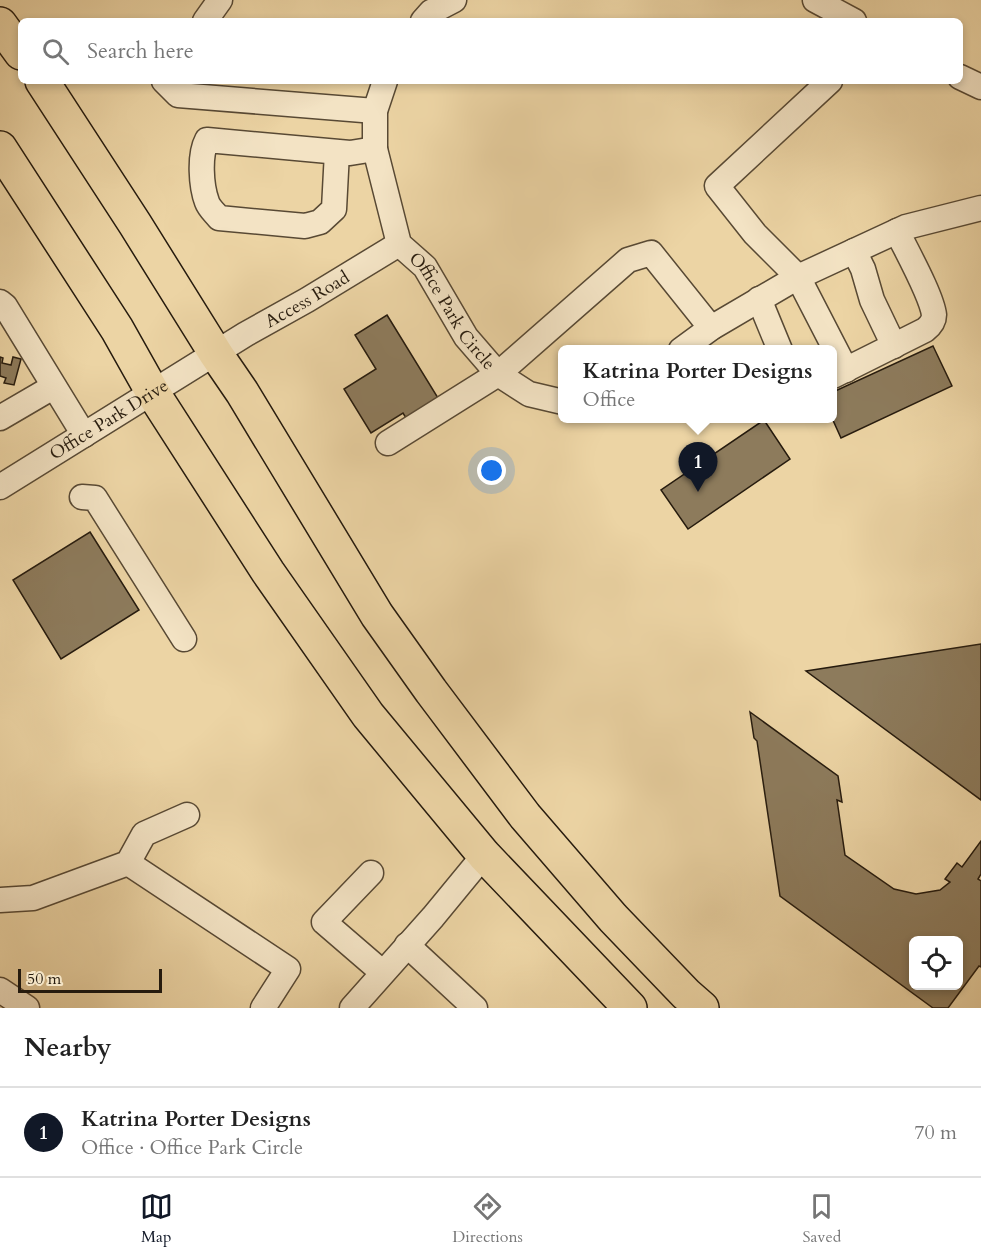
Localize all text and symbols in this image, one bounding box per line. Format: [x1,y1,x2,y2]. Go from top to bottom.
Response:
search box [18,18,963,84]
icon: search [39,35,72,68]
text: Search here [87,36,194,66]
street label: Office Park Circle [404,246,501,375]
street label: Access Road [260,264,354,334]
popup [558,345,837,423]
text: Katrina Porter Designs [583,356,812,386]
street label: Office Park Drive [45,373,173,466]
text: Office [583,386,635,413]
pin: 1 [678,442,718,492]
your location [477,456,506,485]
map controls [909,936,963,990]
button: locate [909,936,963,990]
scale bar [18,966,162,994]
text: 50 m [27,968,61,990]
text: Nearby [24,1030,112,1065]
text: Katrina Porter Designs [81,1104,311,1134]
text: 1 [38,1119,49,1146]
text: 70 m [914,1119,957,1146]
text: Office · Office Park Circle [81,1134,303,1161]
tab: Map [140,1190,173,1248]
tab: Directions [452,1190,523,1248]
tab: Saved [802,1190,841,1248]

